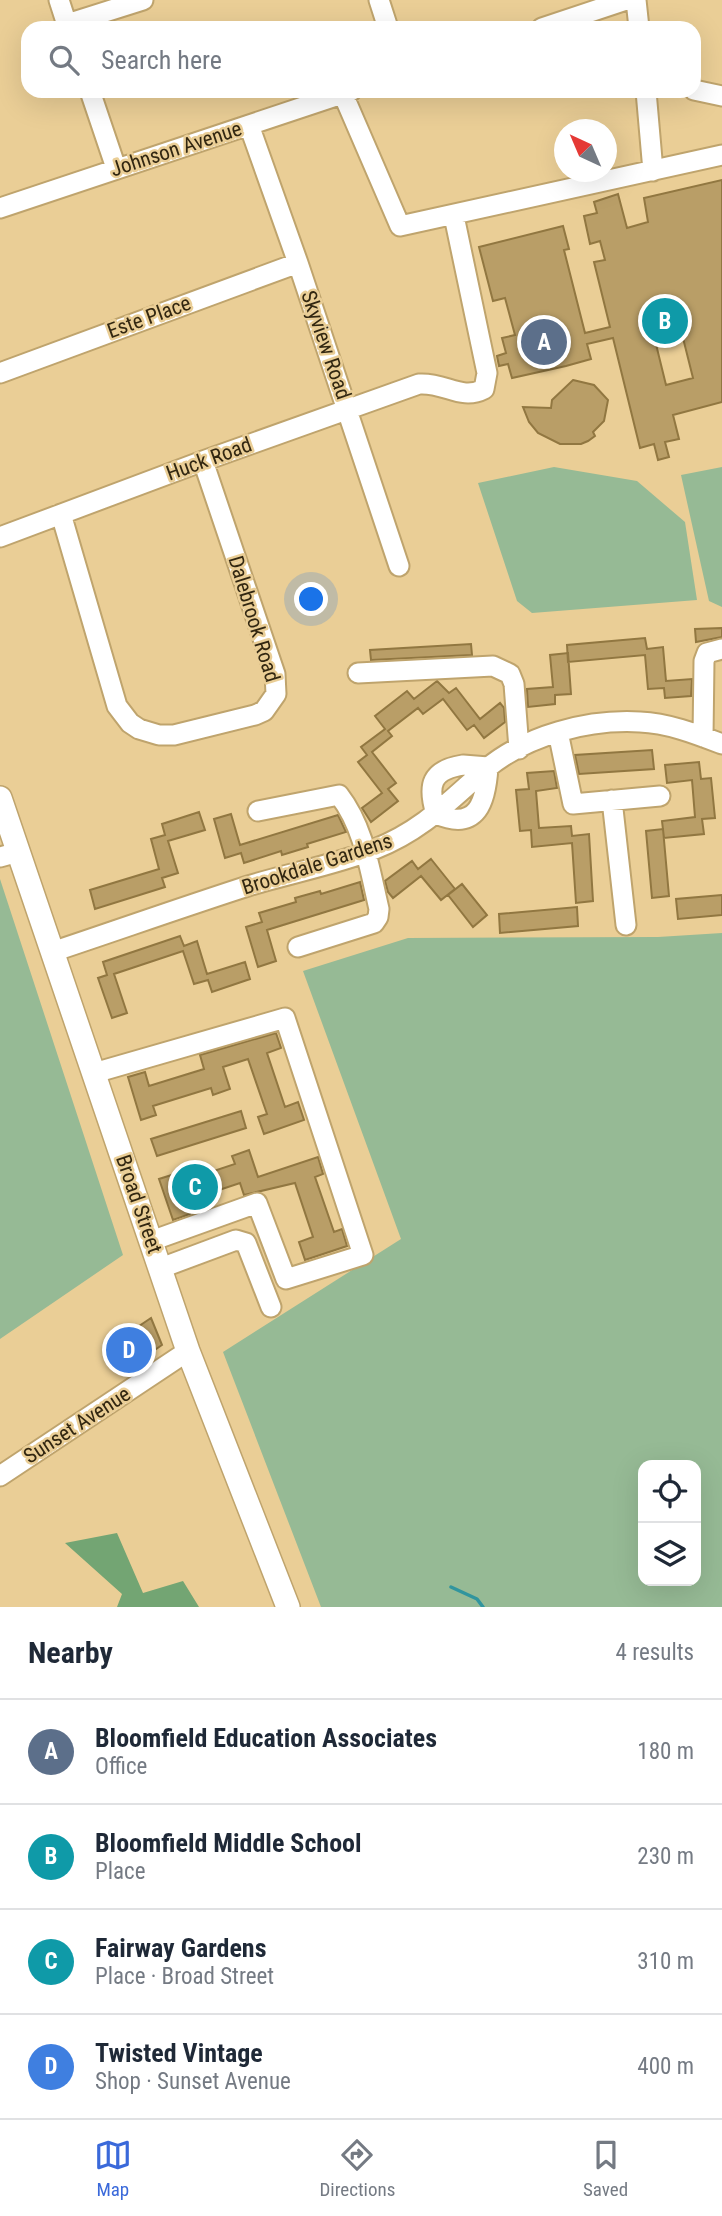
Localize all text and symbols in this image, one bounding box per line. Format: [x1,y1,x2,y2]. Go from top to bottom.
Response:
search box [21,21,701,98]
icon: search [45,41,83,79]
text: Search here [101,45,222,75]
street label: Johnson Avenue [107,116,245,182]
north arrow [554,119,617,182]
street label: Skyview Road [296,287,356,403]
street label: Este Place [104,291,194,343]
pin: B [642,295,688,347]
pin: A [521,316,567,368]
street label: Huck Road [163,432,255,486]
street label: Dalebrook Road [223,553,285,685]
your location [294,582,328,616]
street label: Brookdale Gardens [239,828,395,900]
street label: Broad Street [111,1152,167,1256]
pin: C [172,1161,218,1213]
pin: D [106,1324,152,1376]
street label: Sunset Avenue [19,1382,135,1468]
map controls [638,1460,701,1586]
button: locate [638,1460,701,1523]
button: layers [638,1523,701,1586]
text: Nearby [28,1635,113,1670]
text: 4 results [616,1639,694,1666]
text: Bloomfield Education Associates [95,1723,437,1753]
text: A [44,1738,58,1765]
text: 180 m [637,1738,694,1765]
text: Office [95,1753,147,1780]
text: Bloomfield Middle School [95,1828,362,1858]
text: B [45,1843,57,1870]
text: 230 m [637,1843,694,1870]
text: Place [95,1858,145,1885]
text: Fairway Gardens [95,1933,266,1963]
text: C [44,1948,58,1975]
text: 310 m [637,1948,694,1975]
text: Place · Broad Street [95,1963,274,1990]
text: Twisted Vintage [95,2038,263,2068]
text: D [45,2053,58,2080]
text: 400 m [637,2053,694,2080]
text: Shop · Sunset Avenue [95,2068,291,2095]
tab: Map [94,2136,132,2201]
tab: Directions [319,2136,395,2201]
tab: Saved [583,2136,628,2201]

